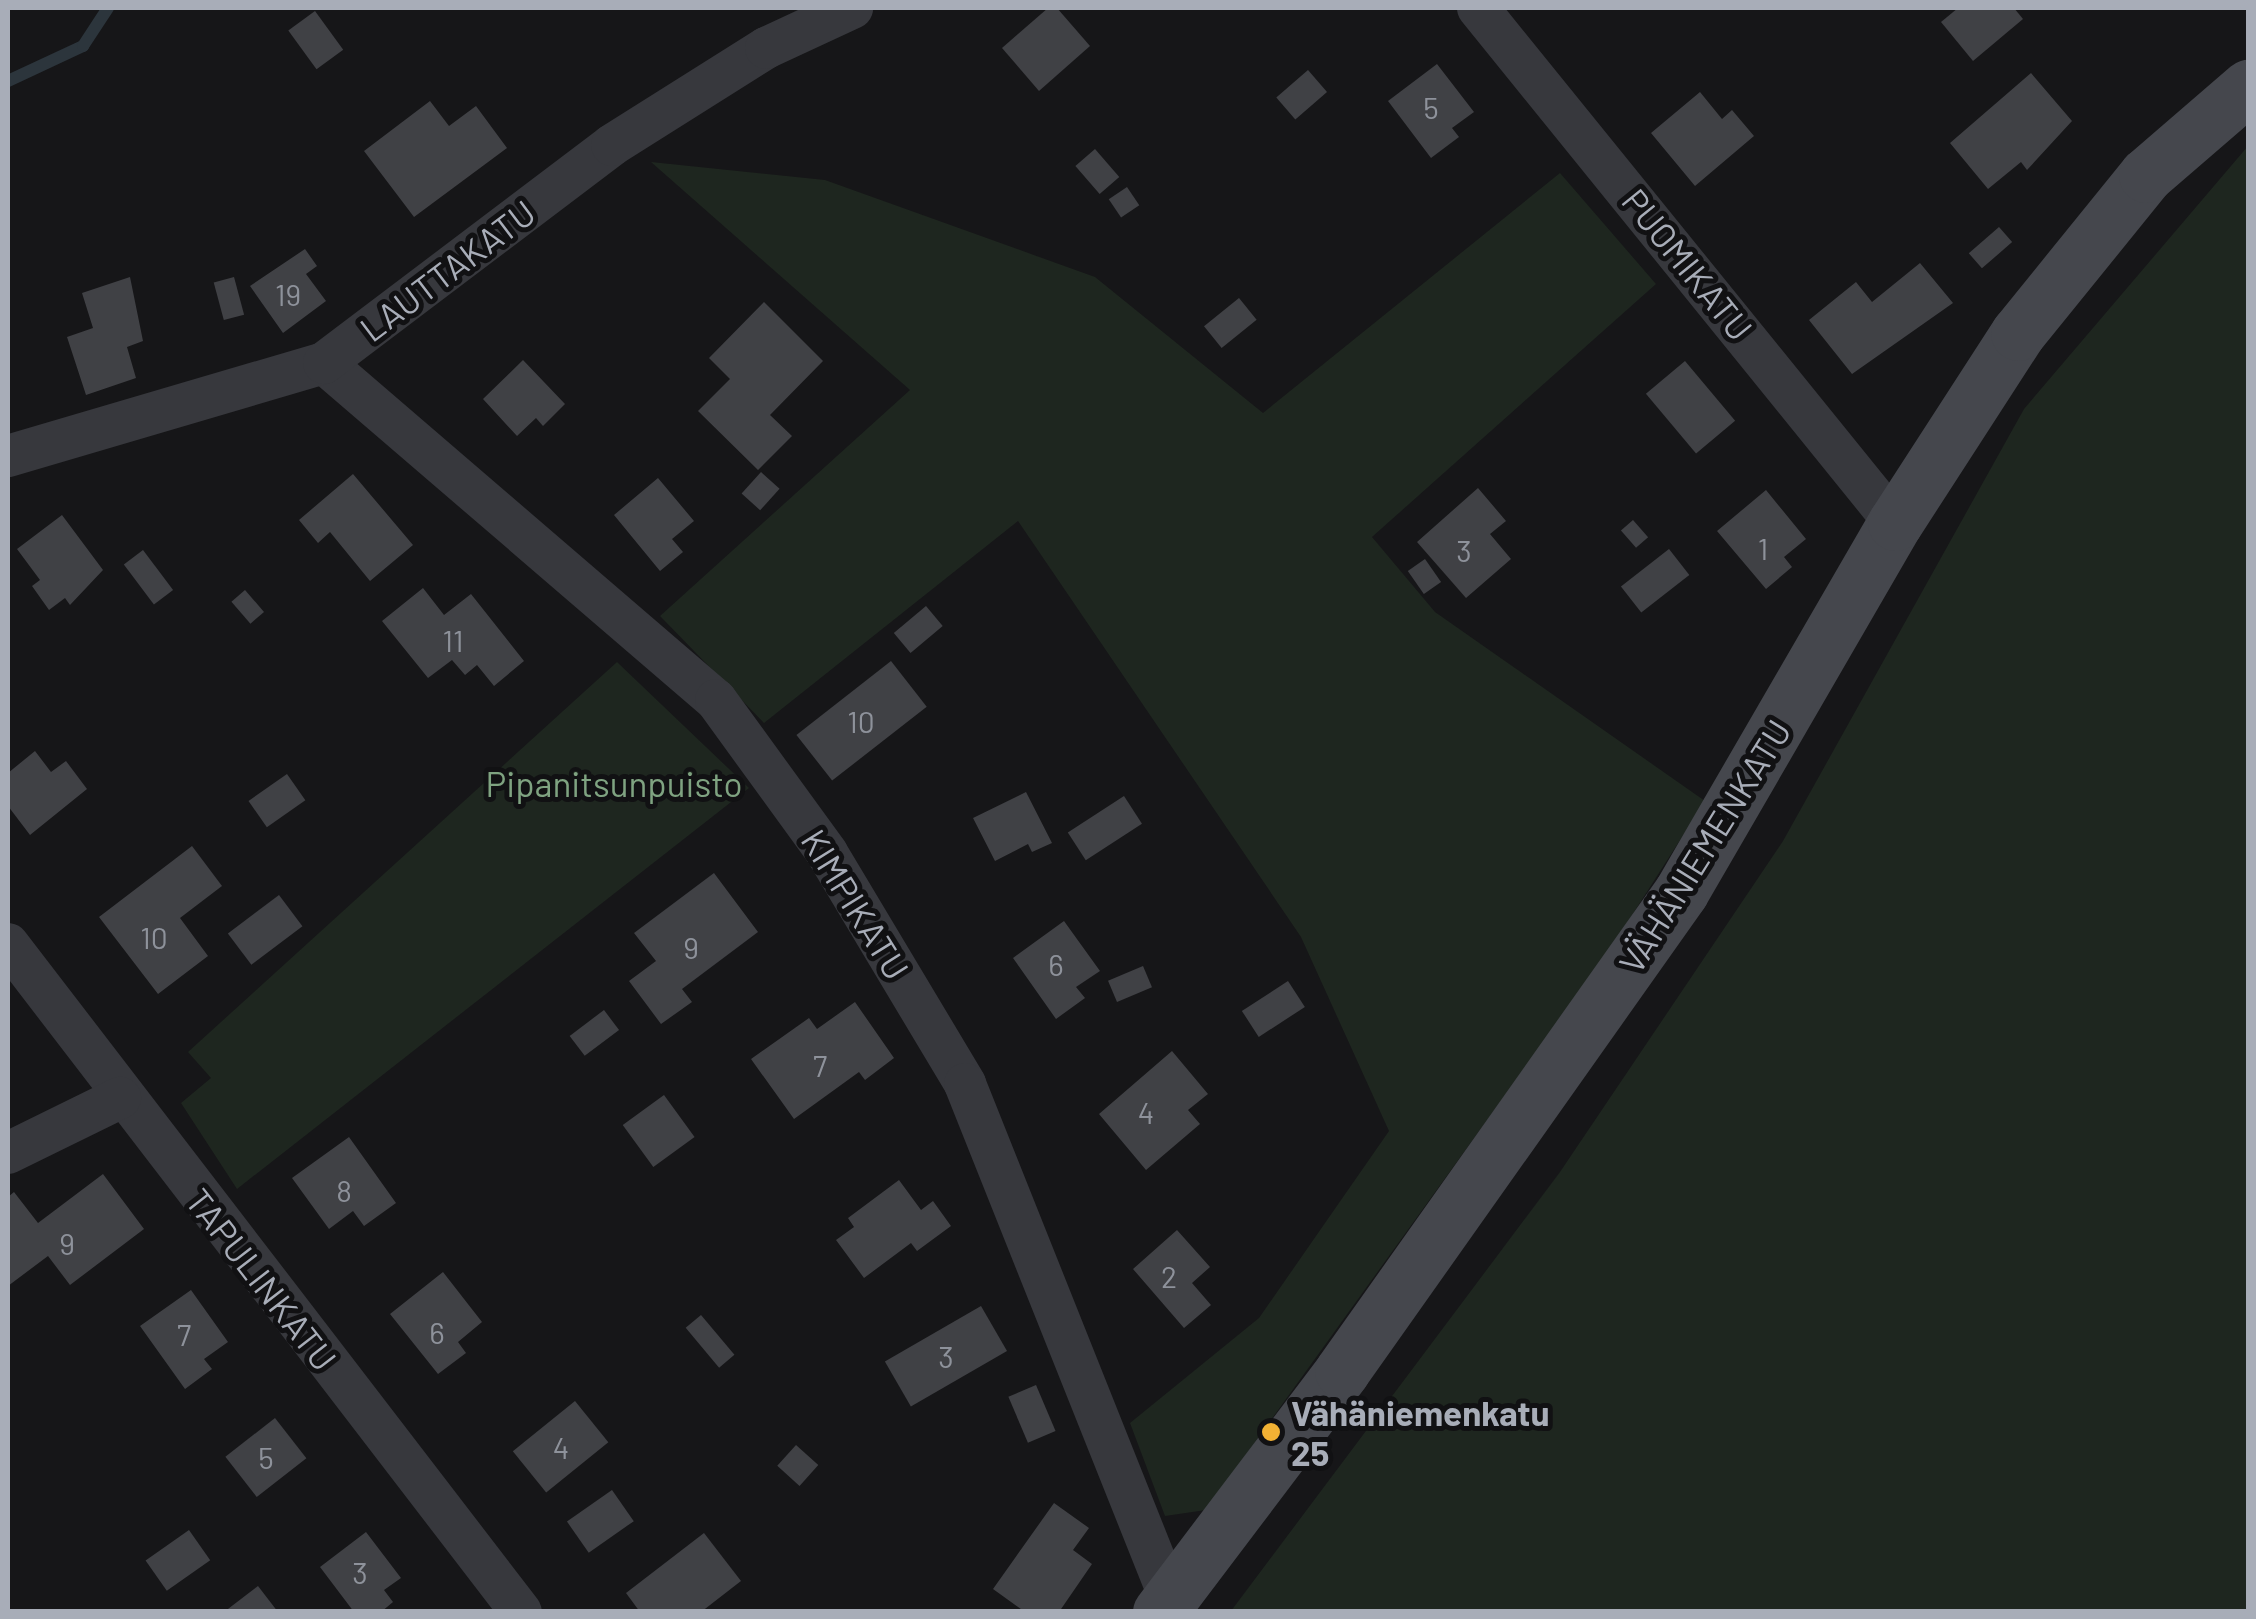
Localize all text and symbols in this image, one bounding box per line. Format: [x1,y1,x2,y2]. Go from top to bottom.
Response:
house number: 5 [1423,89,1439,125]
street label: PUOMIKATU [1614,180,1762,348]
street label: LAUTTAKATU [351,191,543,349]
house number: 19 [275,276,301,312]
house number: 1 [1758,530,1768,566]
house number: 3 [1456,532,1472,568]
house number: 11 [442,622,464,658]
house number: 10 [847,703,875,739]
street label: VÄHÄNIEMENKATU [1609,712,1799,980]
park label: Pipanitsunpuisto [486,762,742,804]
street label: KIMPIKATU [793,821,919,987]
house number: 10 [140,919,168,955]
house number: 9 [683,929,699,965]
house number: 6 [1048,946,1064,982]
house number: 7 [813,1047,827,1083]
house number: 4 [1138,1094,1154,1130]
house number: 8 [336,1172,352,1208]
street label: TAPULINKATU [178,1180,346,1378]
house number: 9 [59,1225,75,1261]
house number: 2 [1161,1258,1177,1294]
house number: 6 [429,1314,445,1350]
house number: 7 [177,1316,191,1352]
house number: 3 [938,1338,954,1374]
place label: Vähäniemenkatu 25 [1291,1391,1550,1473]
marker: Vähäniemenkatu 25 [1260,1421,1282,1443]
house number: 4 [553,1429,569,1465]
house number: 5 [258,1439,274,1475]
house number: 3 [352,1554,368,1590]

